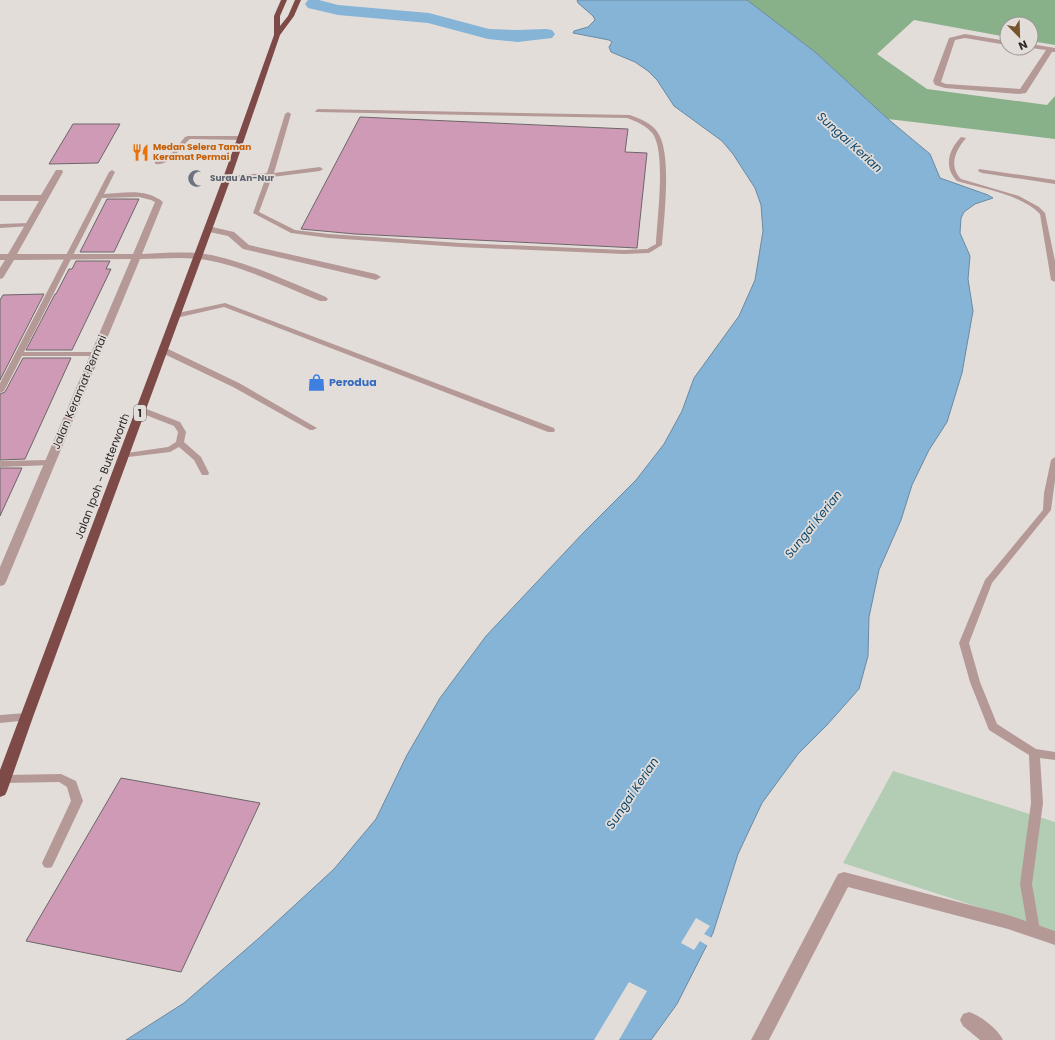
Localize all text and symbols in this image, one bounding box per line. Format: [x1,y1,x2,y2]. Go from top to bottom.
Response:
north arrow [999,16,1039,56]
text: N [1016,36,1030,54]
water label: Sungai Kerian [813,108,887,176]
place label: Medan Selera Taman Keramat Permai [153,141,251,163]
restaurant icon: Medan Selera Taman Keramat Permai [130,142,150,162]
mosque icon: Surau An-Nur [187,168,207,188]
place label: Surau An-Nur [210,172,274,184]
street label: Jalan Keramat Permai [48,332,110,452]
shop icon: Perodua [306,372,326,392]
place label: Perodua [329,374,377,390]
road number: 1 [134,405,146,421]
street label: Jalan Ipoh - Butterworth [71,411,133,541]
water label: Sungai Kerian [780,486,846,562]
water label: Sungai Kerian [602,754,662,832]

